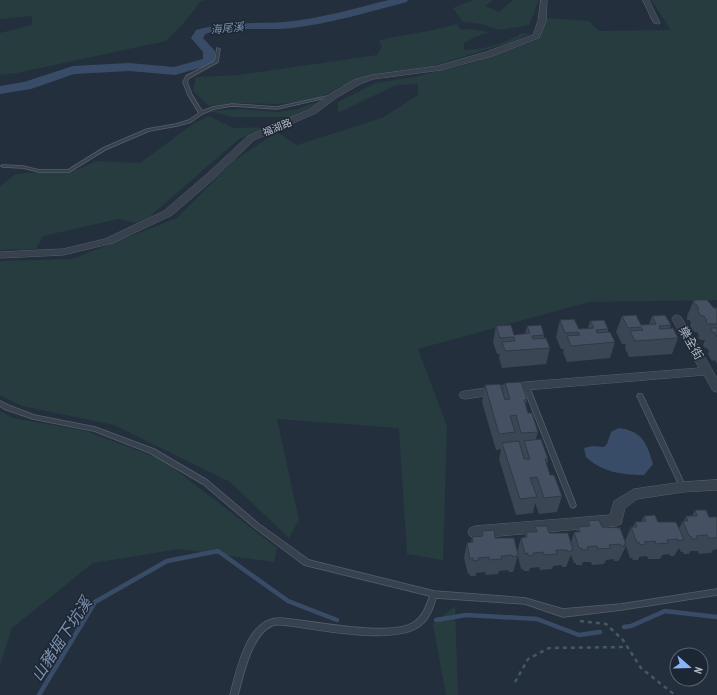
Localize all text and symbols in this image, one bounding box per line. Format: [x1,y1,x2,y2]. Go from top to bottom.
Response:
water label: 海尾溪 [210,19,246,37]
street label: 福湖路 [261,116,294,139]
street label: 樂全街 [676,323,707,362]
water label: 山豬堀下坑溪 [26,592,97,685]
north arrow [669,647,709,687]
text: N [691,665,706,676]

